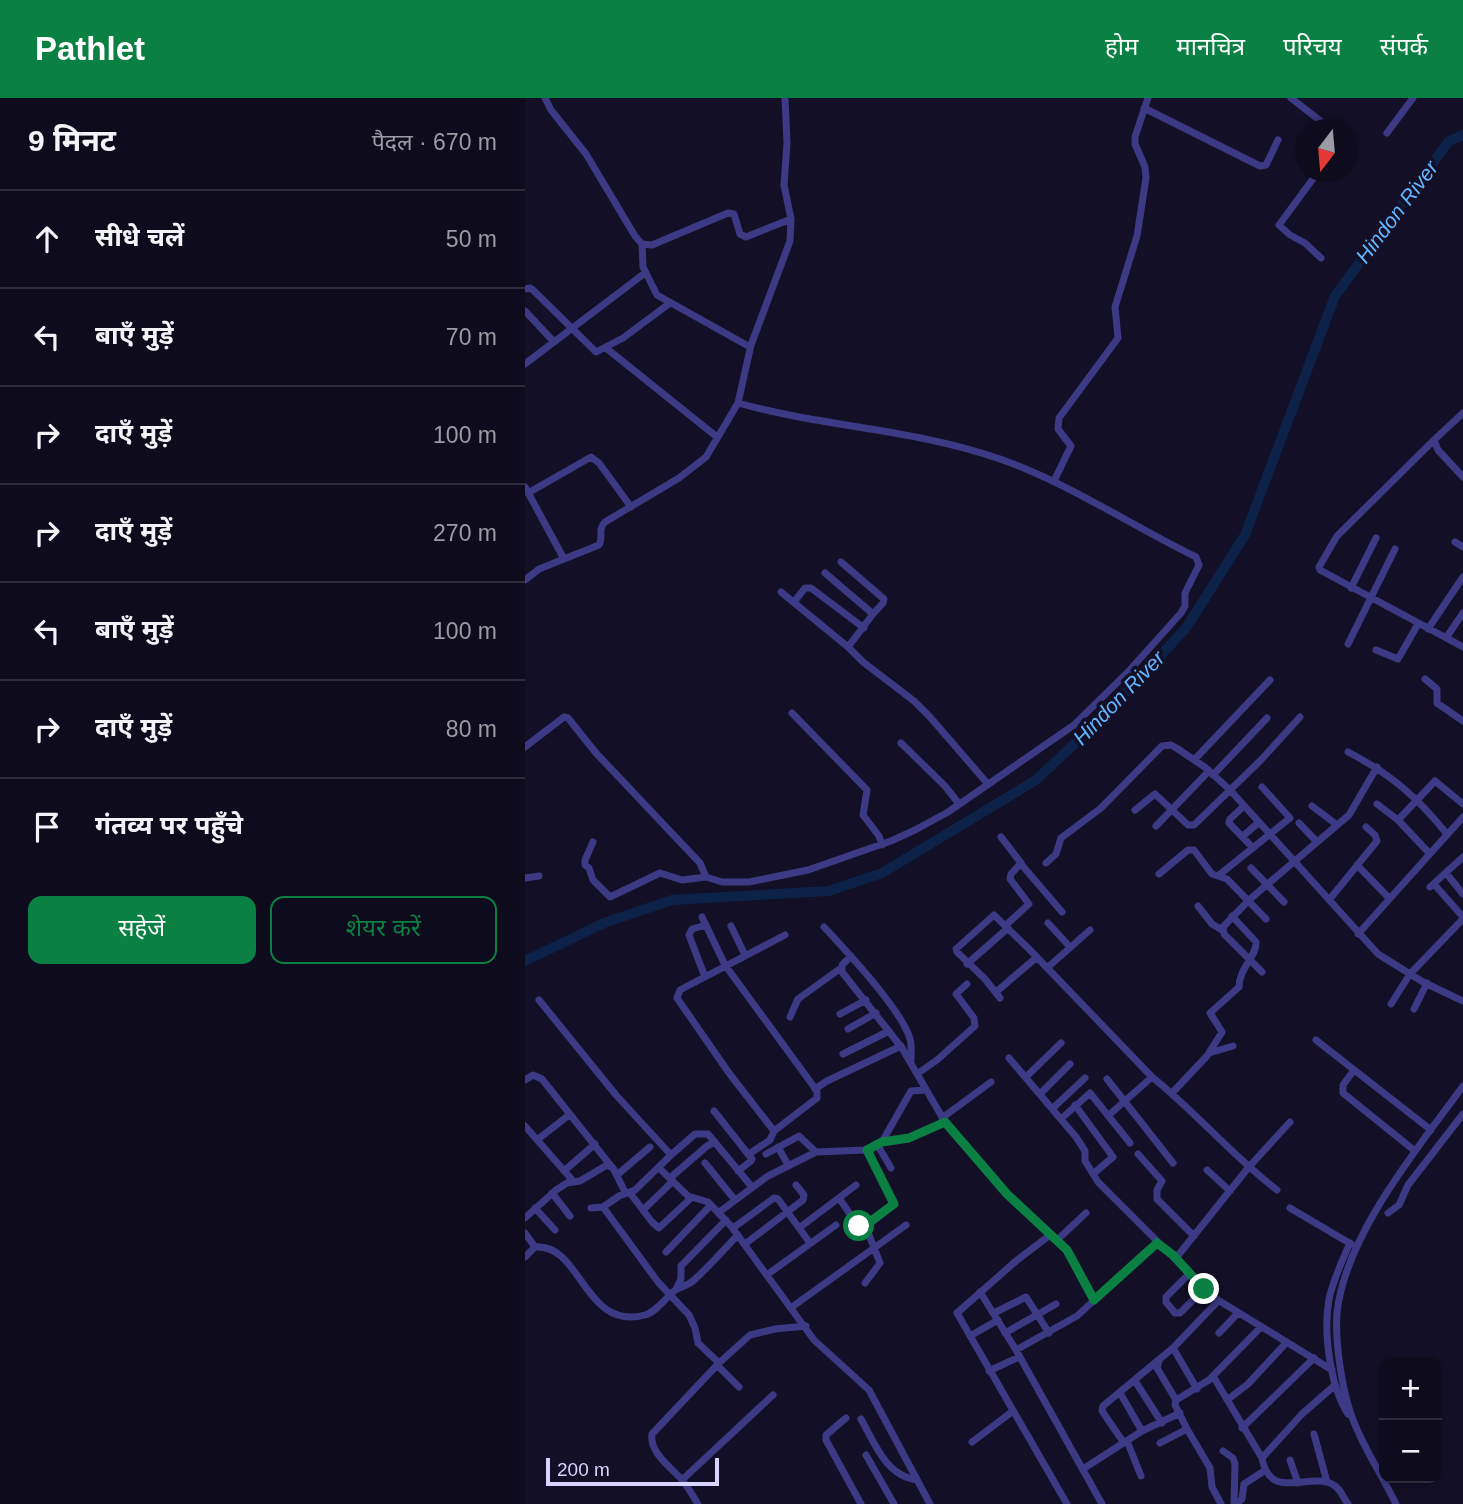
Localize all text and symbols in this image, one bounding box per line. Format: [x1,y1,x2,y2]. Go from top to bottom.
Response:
text: Pathlet [35,30,145,67]
text: होम [1105,33,1138,60]
text: मानचित्र [1176,33,1245,60]
text: परिचय [1283,33,1342,60]
text: संपर्क [1380,33,1428,60]
north arrow [1295,119,1358,182]
text: 9 मिनट [28,124,116,157]
text: पैदल · 670 m [372,129,497,155]
water label: Hindon River [1351,156,1443,267]
icon: ahead [28,220,66,258]
text: सीधे चलें [95,222,184,252]
text: 50 m [446,226,497,252]
icon: left [28,318,66,356]
text: बाएँ मुड़ें [95,320,174,350]
text: 70 m [446,324,497,350]
icon: right [28,416,66,454]
text: दाएँ मुड़ें [95,418,172,448]
text: 100 m [433,422,497,448]
icon: right [28,514,66,552]
text: दाएँ मुड़ें [95,516,172,546]
text: 270 m [433,520,497,546]
icon: left [28,612,66,650]
text: बाएँ मुड़ें [95,614,174,644]
text: 100 m [433,618,497,644]
water label: Hindon River [1068,645,1170,749]
icon: right [28,710,66,748]
text: दाएँ मुड़ें [95,712,172,742]
text: 80 m [446,716,497,742]
icon: arrive [28,808,66,846]
text: गंतव्य पर पहुँचे [95,810,243,840]
button: सहेजें [28,896,256,964]
button: शेयर करें [270,896,497,964]
route start [843,1210,874,1241]
route end [1188,1273,1219,1304]
map controls [1379,1357,1442,1483]
button: + [1379,1357,1442,1420]
button: − [1379,1420,1442,1483]
scale bar [546,1455,719,1487]
text: 200 m [557,1459,610,1480]

